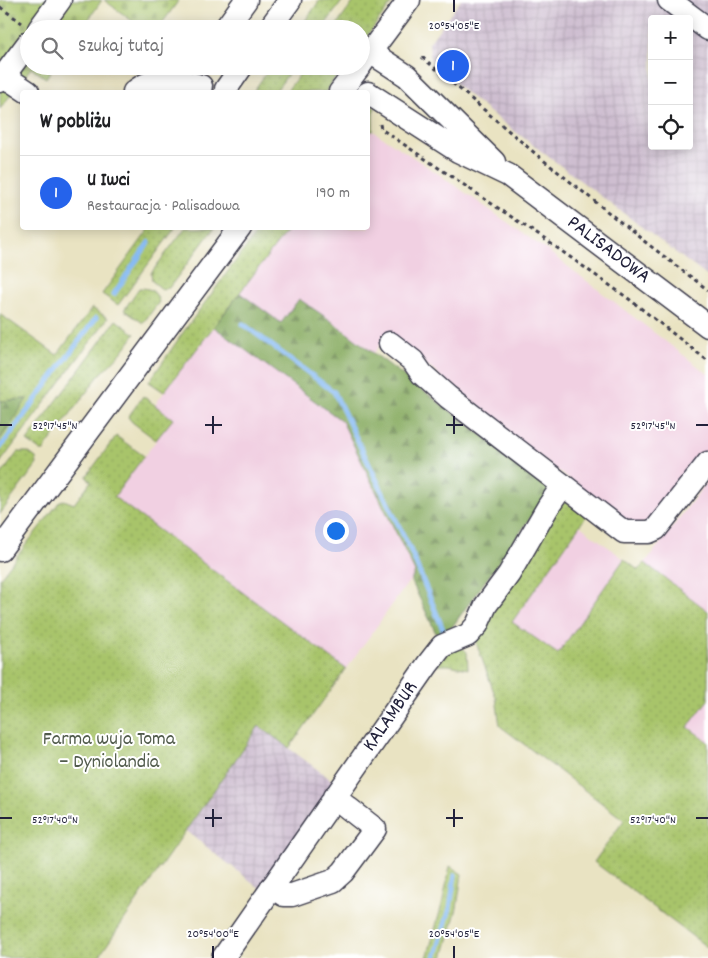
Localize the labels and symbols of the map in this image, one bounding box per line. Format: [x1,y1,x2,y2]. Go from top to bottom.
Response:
text: 20°54'05"E [429,18,480,35]
pin: 1 [437,47,469,85]
street label: PALISADOWA [560,210,656,291]
text: 52°17'45"N [33,418,78,435]
text: 52°17'45"N [631,418,676,435]
your location [323,518,349,544]
street label: KALAMBUR [357,676,425,758]
park label: Farma wuja Toma – Dyniolandia [43,726,176,777]
text: 52°17'40"N [32,812,78,829]
text: 52°17'40"N [630,812,676,829]
text: 20°54'00"E [187,926,239,943]
text: 20°54'05"E [429,926,480,943]

